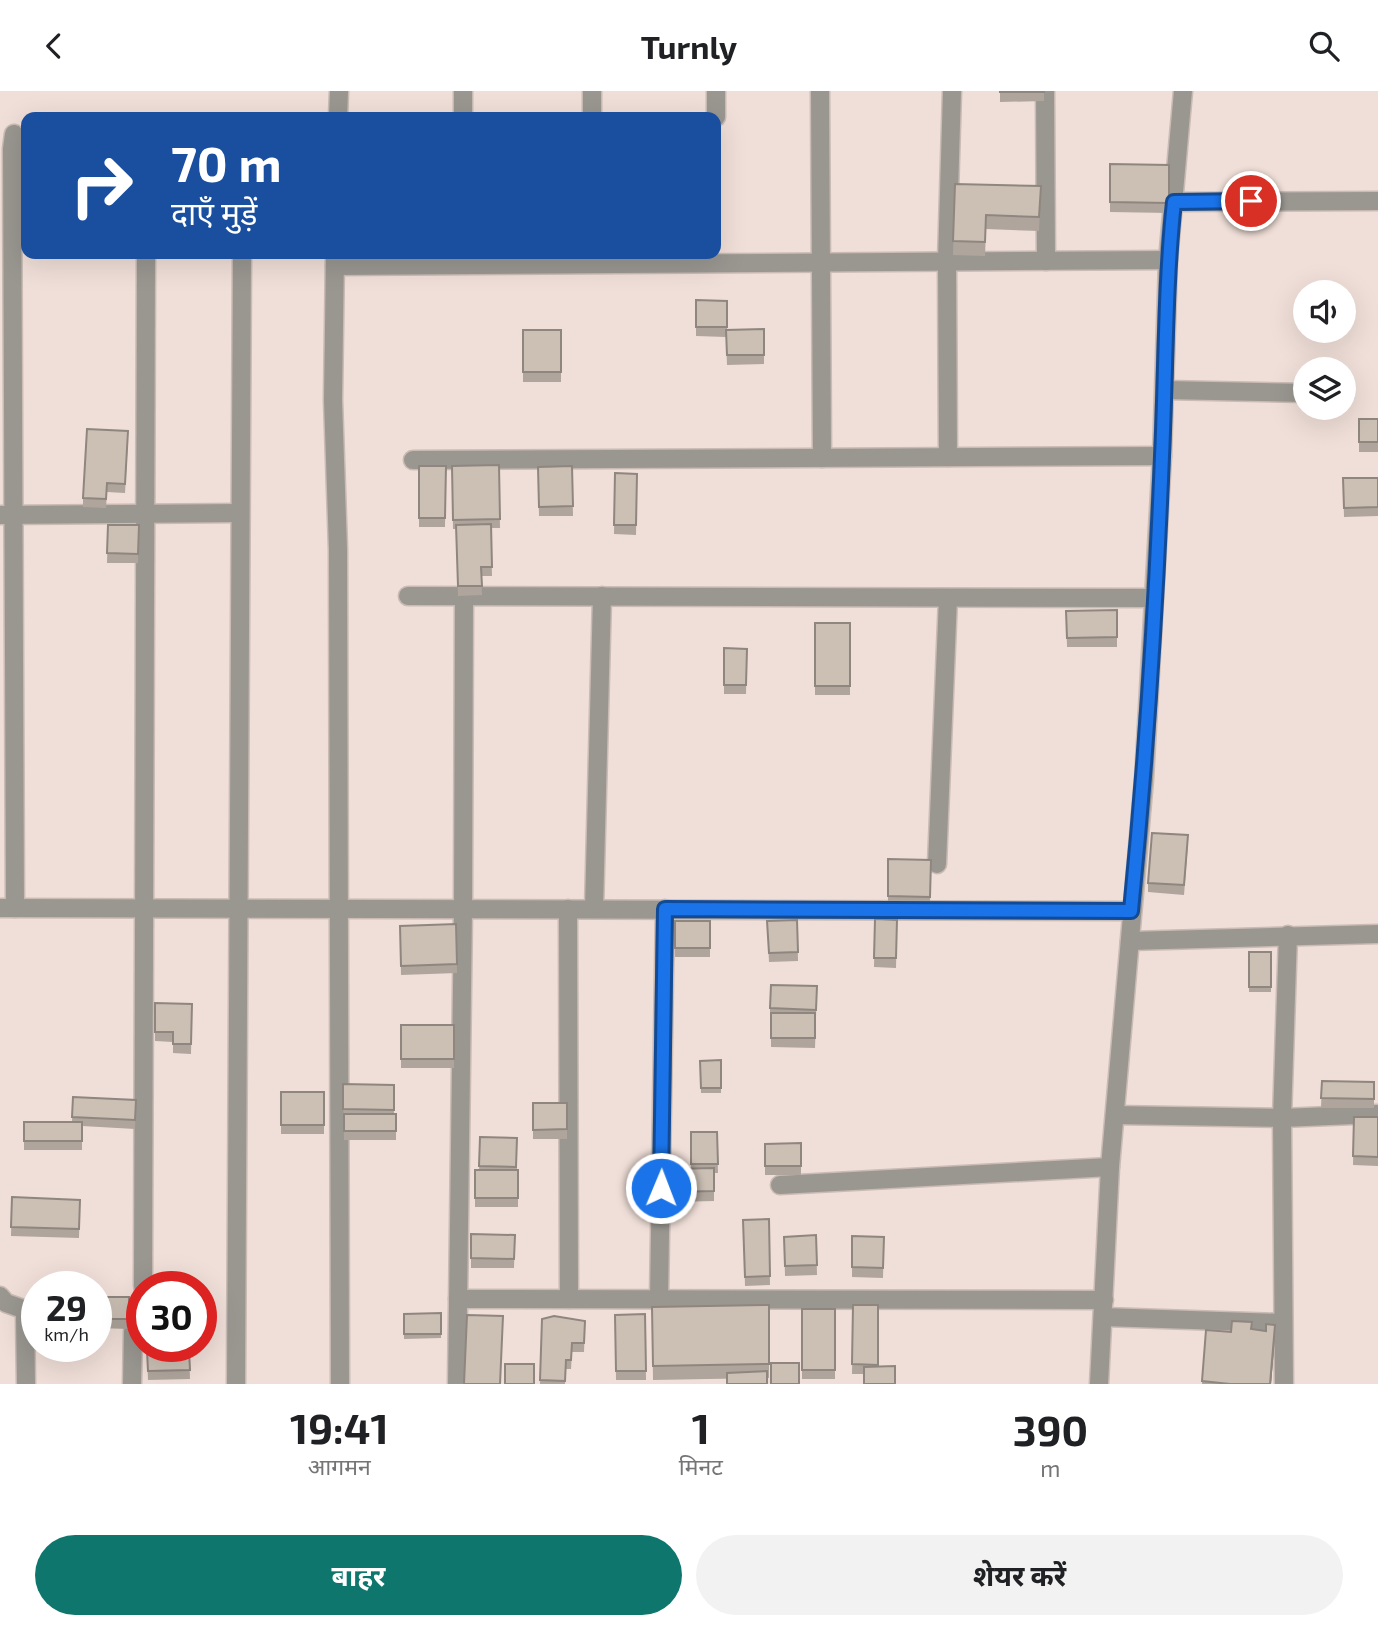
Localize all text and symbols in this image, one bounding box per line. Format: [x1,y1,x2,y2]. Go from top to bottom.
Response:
icon: back [35,27,73,65]
text: Turnly [641,27,737,65]
icon: search [1305,27,1343,65]
text: 70 m [171,133,282,192]
icon: right [56,140,147,231]
pin [1221,171,1281,231]
icon: arrive [1232,182,1270,220]
text: दाएँ मुड़ें [171,193,257,231]
map controls [1293,280,1356,420]
button: sound [1293,280,1356,343]
button: layers [1293,357,1356,420]
position arrow [624,1151,698,1225]
speed limit sign: 30 [126,1271,217,1362]
text: 29 [46,1286,87,1328]
text: km/h [44,1323,89,1345]
text: 19:41 [290,1402,389,1452]
text: 1 [692,1402,710,1452]
text: 390 [1013,1404,1088,1454]
text: आगमन [308,1452,371,1480]
text: मिनट [679,1452,723,1480]
text: m [1040,1454,1060,1482]
button: बाहर [35,1535,682,1615]
button: शेयर करें [696,1535,1343,1615]

